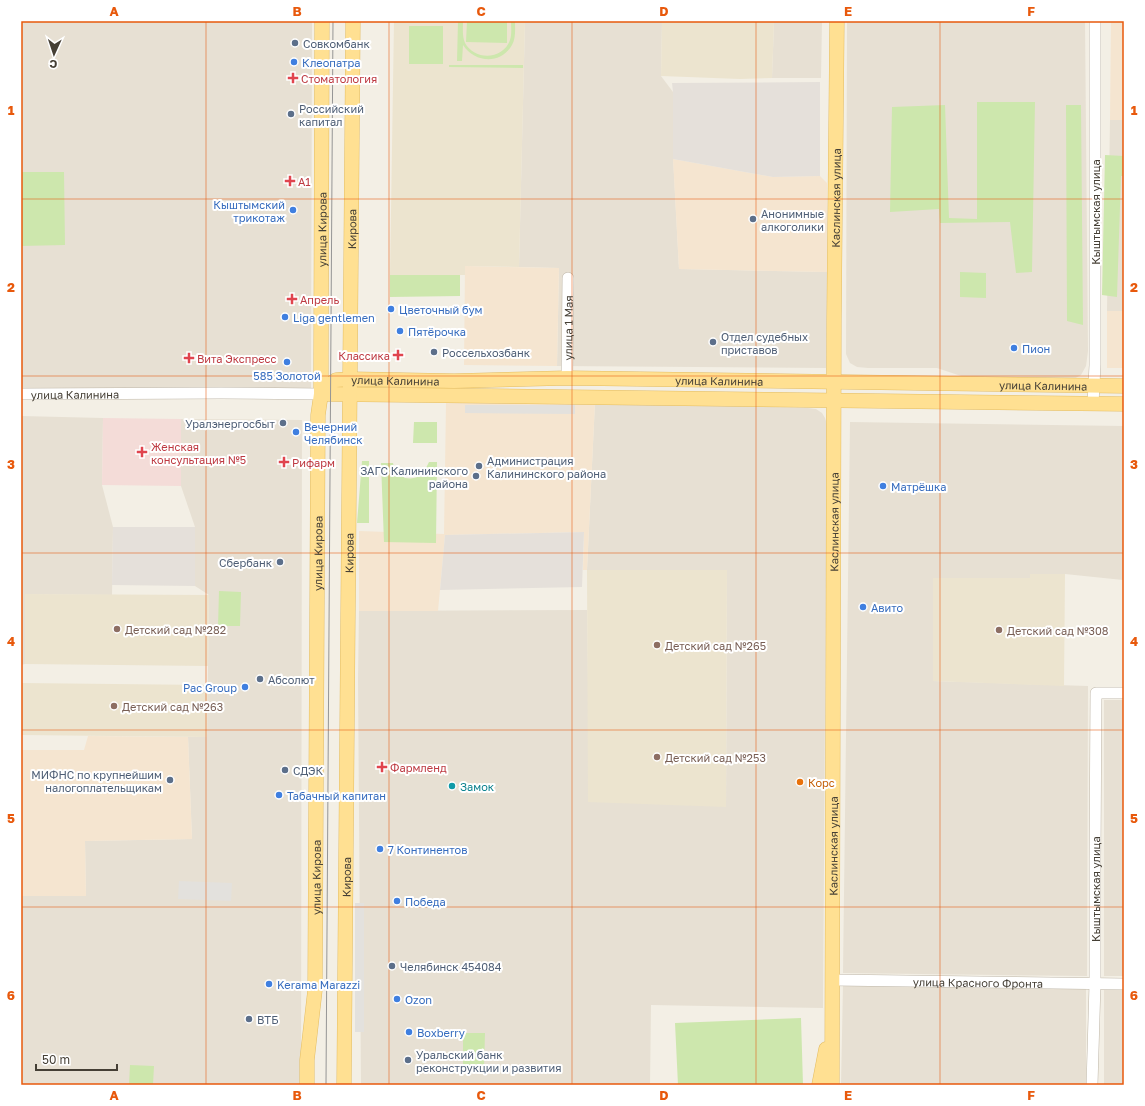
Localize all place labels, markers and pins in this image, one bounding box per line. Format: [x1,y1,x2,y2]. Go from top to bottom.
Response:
place label: Совкомбанк [303,37,370,50]
marker: Совкомбанк [290,38,300,48]
place label: Клеопатра [302,56,360,69]
marker: Клеопатра [289,57,299,67]
place label: Стоматология [301,72,377,85]
marker: Стоматология [288,73,298,83]
place label: Российский капитал [299,102,364,128]
marker: Российский капитал [286,109,296,119]
place label: А1 [298,175,311,188]
marker: А1 [285,176,295,186]
place label: Кыштымский трикотаж [213,198,285,224]
marker: Кыштымский трикотаж [288,205,298,215]
place label: Анонимные алкоголики [761,207,824,233]
marker: Анонимные алкоголики [748,214,758,224]
place label: Апрель [300,293,339,306]
marker: Апрель [287,294,297,304]
place label: Цветочный бум [399,303,483,316]
marker: Цветочный бум [386,304,396,314]
place label: Liga gentlemen [293,311,375,324]
marker: Liga gentlemen [280,312,290,322]
place label: Пятёрочка [408,325,466,338]
marker: Пятёрочка [395,326,405,336]
place label: Отдел судебных приставов [721,330,808,356]
marker: Отдел судебных приставов [708,337,718,347]
place label: Пион [1022,342,1050,355]
marker: Пион [1009,343,1019,353]
place label: Россельхозбанк [442,346,531,359]
marker: Россельхозбанк [429,347,439,357]
place label: Классика [338,349,390,362]
marker: Классика [393,350,403,360]
place label: Вита Экспресс [197,352,277,365]
marker: Вита Экспресс [184,353,194,363]
marker: 585 Золотой [282,357,292,367]
place label: 585 Золотой [253,369,321,382]
place label: Уралэнергосбыт [185,417,276,430]
marker: Уралэнергосбыт [278,418,288,428]
place label: Вечерний Челябинск [304,420,363,446]
marker: Вечерний Челябинск [291,427,301,437]
place label: Женская консультация №5 [151,440,246,466]
marker: Женская консультация №5 [136,446,148,458]
place label: Администрация Калининского района [487,454,606,480]
place label: Рифарм [292,456,335,469]
marker: Рифарм [279,457,289,467]
marker: Администрация Калининского района [474,461,484,471]
place label: ЗАГС Калининского района [360,464,468,490]
marker: ЗАГС Калининского района [471,471,481,481]
place label: Матрёшка [891,480,946,493]
marker: Матрёшка [878,481,888,491]
place label: Сбербанк [219,556,273,569]
marker: Сбербанк [275,557,285,567]
place label: Авито [871,601,904,614]
marker: Авито [858,602,868,612]
place label: Детский сад №282 [125,623,226,636]
marker: Детский сад №282 [112,624,122,634]
place label: Детский сад №308 [1007,624,1109,637]
marker: Детский сад №308 [994,625,1004,635]
place label: Детский сад №265 [665,639,766,652]
marker: Детский сад №265 [652,640,662,650]
place label: Абсолют [268,673,315,686]
marker: Абсолют [255,674,265,684]
place label: Pac Group [183,681,237,694]
marker: Pac Group [240,682,250,692]
place label: Детский сад №263 [122,700,223,713]
marker: Детский сад №263 [109,701,119,711]
place label: Детский сад №253 [665,751,766,764]
marker: Детский сад №253 [652,752,662,762]
place label: Фармленд [390,761,447,774]
marker: Фармленд [377,762,387,772]
place label: СДЭК [293,764,324,777]
marker: СДЭК [280,765,290,775]
place label: МИФНС по крупнейшим налогоплательщикам [31,768,162,794]
marker: МИФНС по крупнейшим налогоплательщикам [165,775,175,785]
place label: Корс [808,776,835,789]
marker: Корс [795,777,805,787]
place label: Замок [460,780,495,793]
marker: Замок [447,781,457,791]
place label: Табачный капитан [287,789,386,802]
marker: Табачный капитан [274,790,284,800]
place label: 7 Континентов [388,843,467,856]
marker: 7 Континентов [375,844,385,854]
place label: Победа [405,895,446,908]
marker: Победа [392,896,402,906]
place label: Челябинск 454084 [400,960,502,973]
marker: Челябинск 454084 [387,961,397,971]
place label: Kerama Marazzi [277,978,360,991]
marker: Kerama Marazzi [264,979,274,989]
place label: Ozon [405,993,432,1006]
marker: Ozon [392,994,402,1004]
place label: ВТБ [257,1013,279,1026]
marker: ВТБ [244,1014,254,1024]
place label: Boxberry [417,1026,465,1039]
marker: Boxberry [404,1027,414,1037]
place label: Уральский банк реконструкции и развития [416,1048,561,1074]
marker: Уральский банк реконструкции и развития [403,1055,413,1065]

